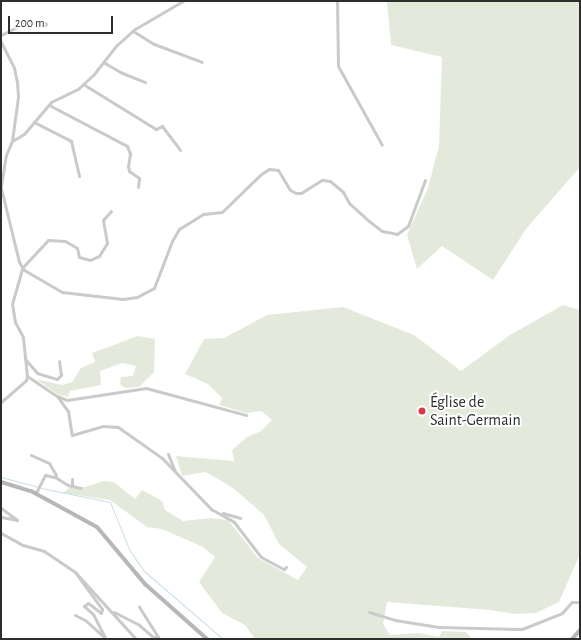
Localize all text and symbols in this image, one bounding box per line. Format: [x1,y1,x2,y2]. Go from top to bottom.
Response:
scale bar [10,8,115,34]
text: 200 m [15,17,45,29]
place label: Église de Saint-Germain [430,392,521,430]
marker: Église de Saint-Germain [417,406,427,416]

